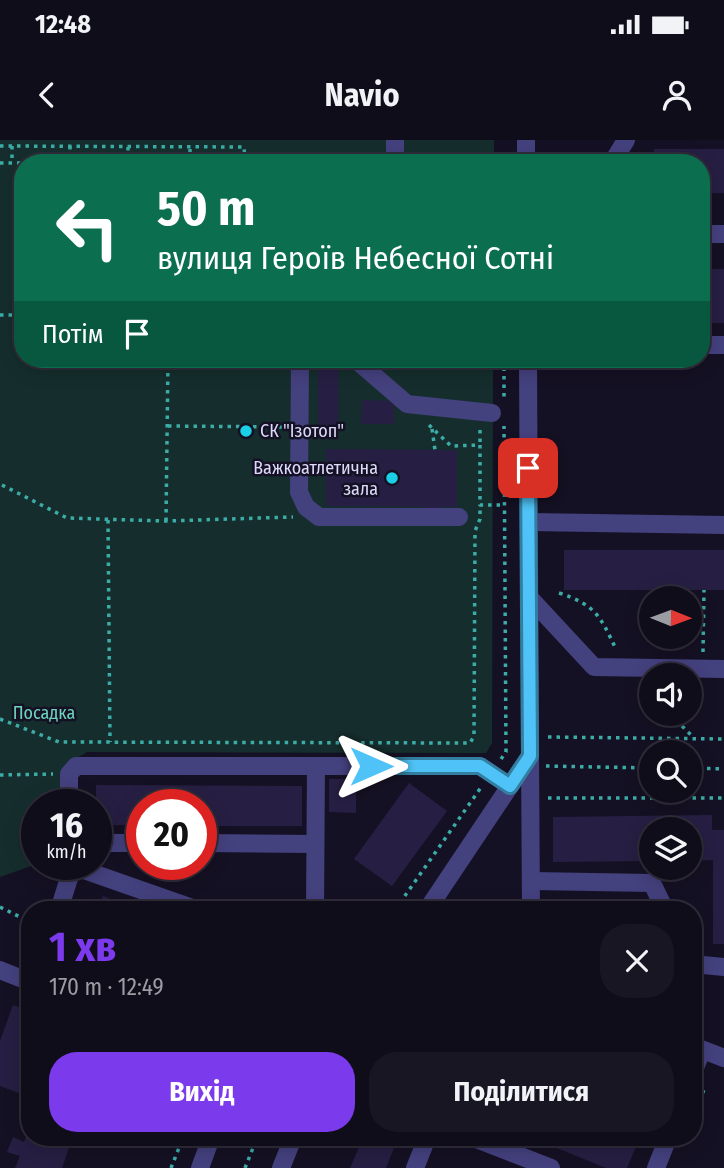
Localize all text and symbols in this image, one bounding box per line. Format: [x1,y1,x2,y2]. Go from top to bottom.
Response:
text: 12:48 [35,9,91,40]
icon: back [28,76,66,114]
text: Navio [324,76,400,114]
icon: person [658,76,696,114]
text: 50 m [157,179,255,238]
icon: left [42,182,133,273]
text: вулиця Героїв Небесної Сотні [157,239,554,277]
icon: arrive [118,315,156,353]
text: Потім [42,319,104,350]
place label: СК "Ізотоп" [260,420,344,442]
marker: СК "Ізотоп" [238,423,254,439]
pin [498,438,558,498]
icon: arrive [509,449,547,487]
place label: Важкоатлетична зала [253,457,378,500]
marker: Важкоатлетична зала [384,470,400,486]
north arrow [639,586,702,649]
map controls [639,586,702,880]
button: sound [639,663,702,726]
park label: Посадка [13,702,76,724]
position arrow [334,729,408,803]
button: search [639,740,702,803]
speed limit sign: 20 [126,789,217,880]
text: 16 [50,804,83,846]
button: layers [639,817,702,880]
text: km/h [46,841,87,863]
text: 1 хв [49,922,116,972]
button: close [600,924,674,998]
text: 170 m · 12:49 [49,973,164,1001]
button: Вихід [49,1052,355,1132]
button: Поділитися [369,1052,674,1132]

